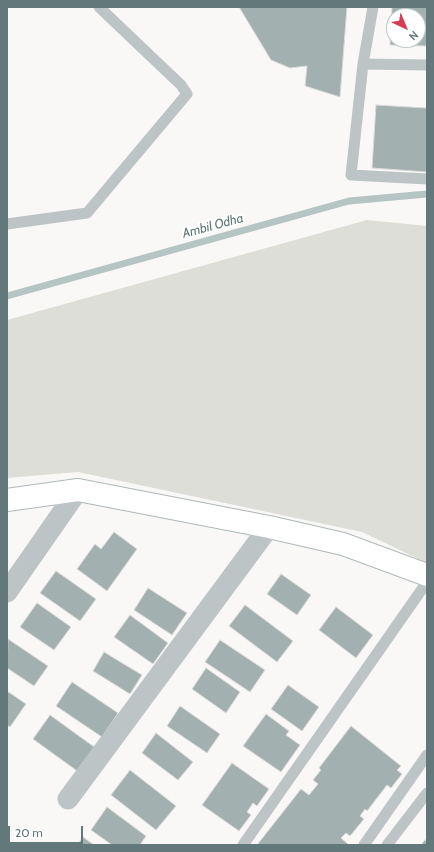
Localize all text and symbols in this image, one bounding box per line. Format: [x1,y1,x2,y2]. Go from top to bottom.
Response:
north arrow [386,8,426,48]
text: N [406,28,421,44]
water label: Ambil Odha [181,210,245,242]
scale bar [10,818,85,844]
text: 20 m [15,825,43,840]

